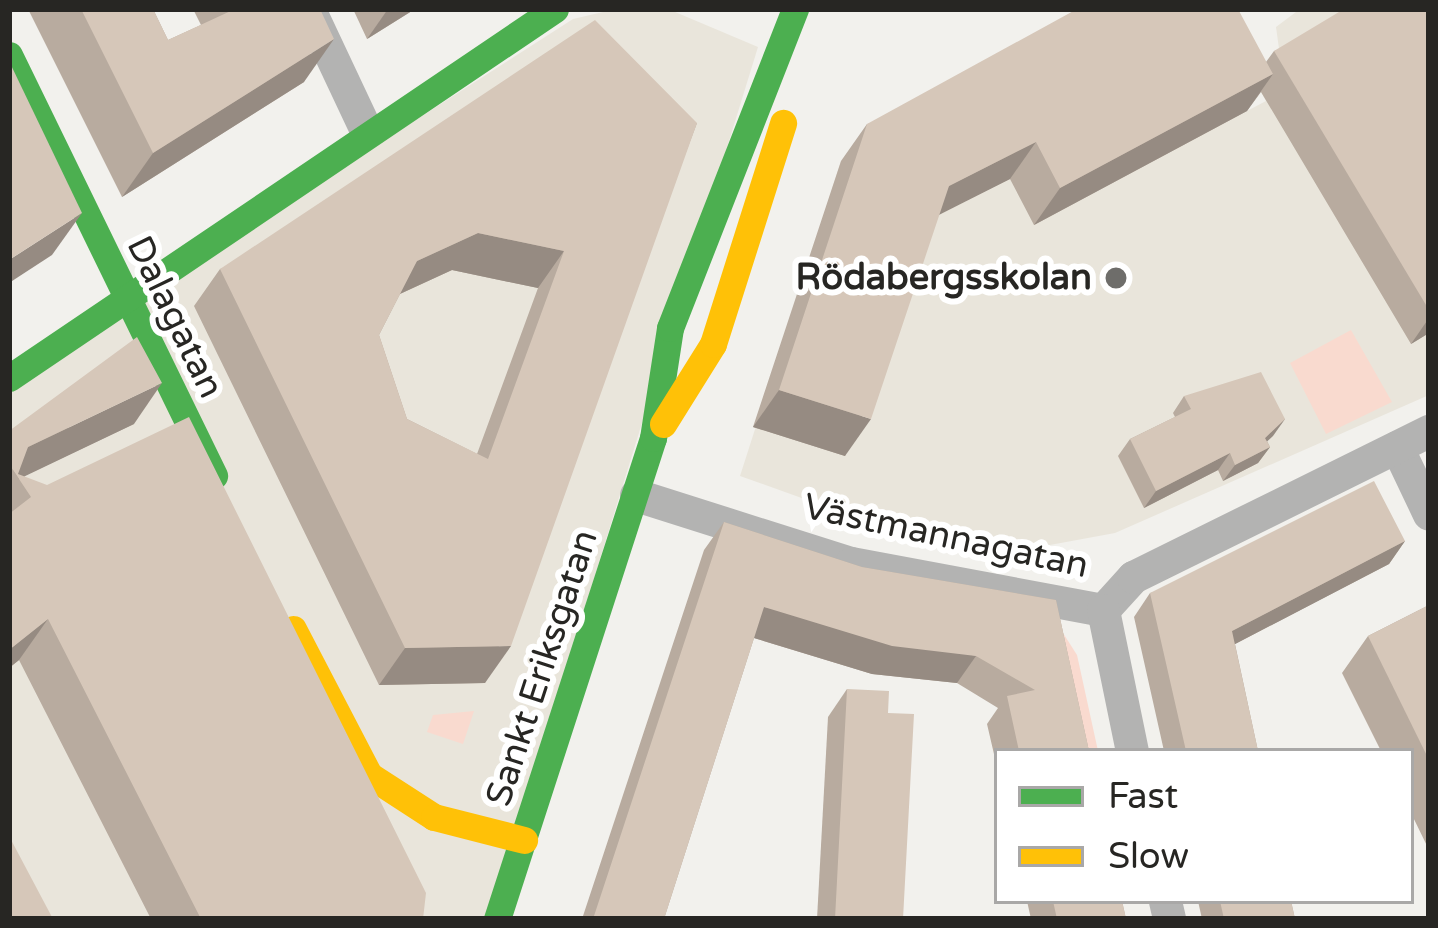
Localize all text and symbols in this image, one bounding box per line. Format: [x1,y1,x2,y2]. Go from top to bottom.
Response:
street label: Dalagatan [117,229,233,405]
place label: Rödabergsskolan [796,256,1092,300]
marker: Rödabergsskolan [1103,265,1129,291]
street label: Västmannagatan [800,485,1092,587]
street label: Sankt Eriksgatan [477,525,607,811]
legend [994,748,1414,904]
text: Fast [1108,775,1178,818]
text: Slow [1108,835,1189,878]

